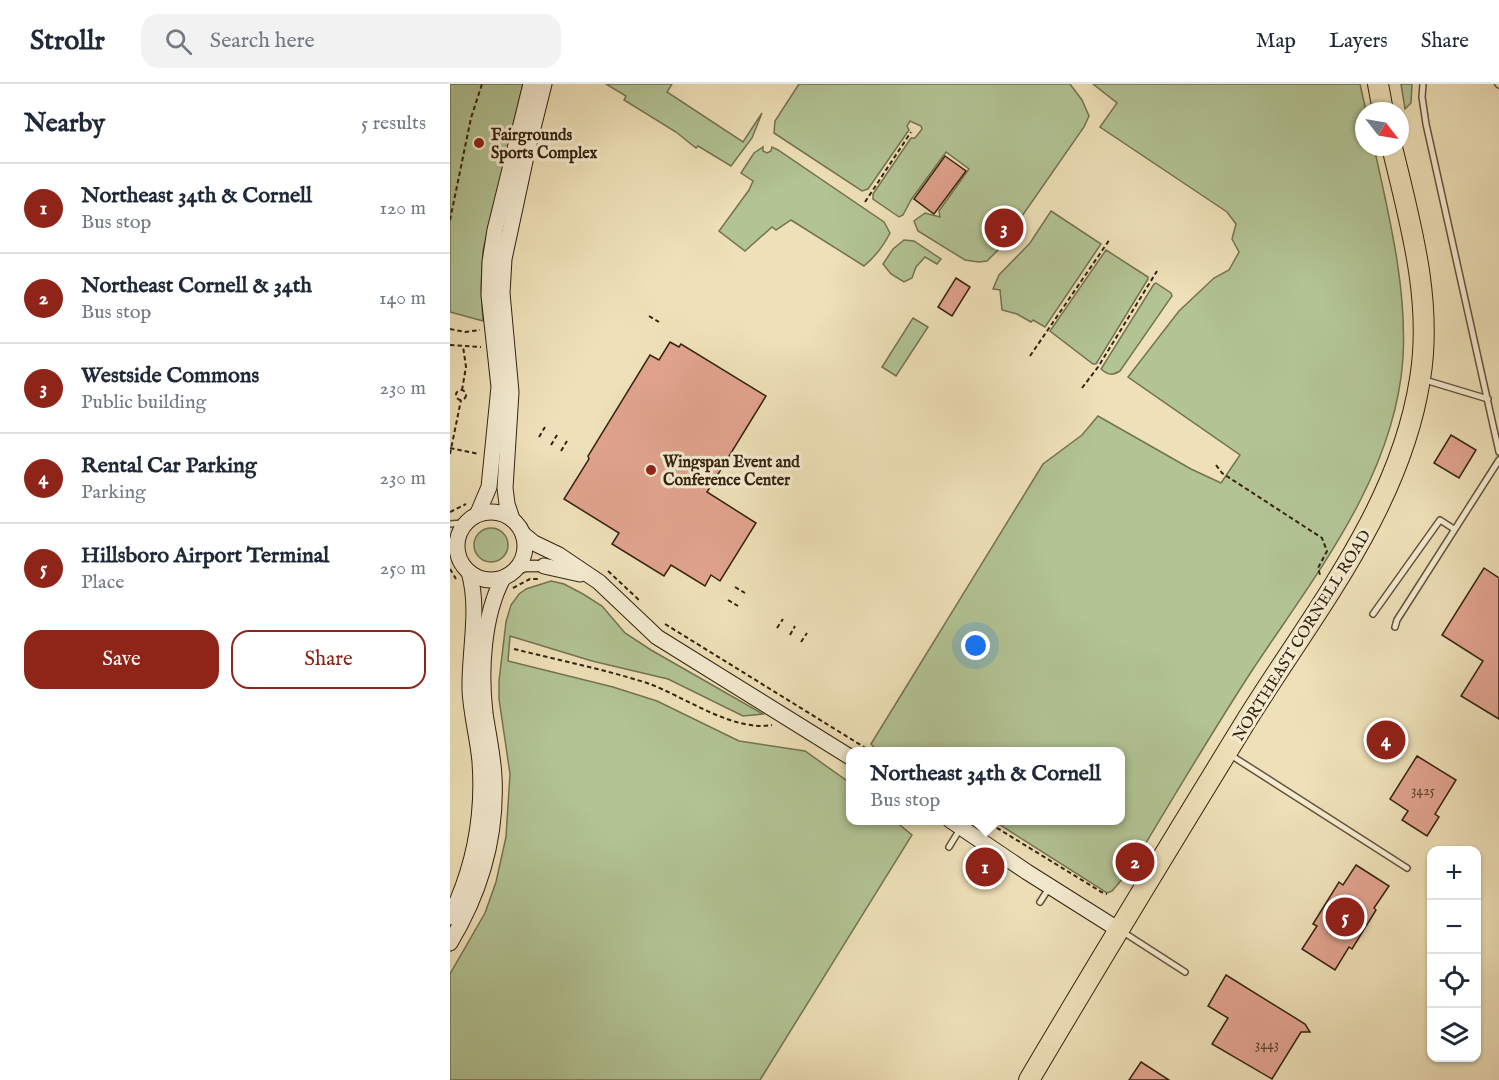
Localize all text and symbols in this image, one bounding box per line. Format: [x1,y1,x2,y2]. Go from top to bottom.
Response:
search box [141,14,561,68]
text: Strollr [30,24,105,59]
icon: search [162,25,195,58]
text: Search here [210,27,315,55]
text: Map [1256,28,1296,55]
text: Layers [1329,28,1388,55]
text: Share [1421,28,1469,55]
north arrow [1355,102,1409,156]
text: Nearby [24,107,105,140]
text: 5 results [361,111,426,136]
place label: Fairgrounds Sports Complex [491,126,598,164]
marker: Fairgrounds Sports Complex [472,136,486,150]
text: Northeast 34th & Cornell [81,182,312,210]
text: 1 [40,196,47,221]
text: 120 m [380,196,426,221]
pin: 3 [984,206,1024,250]
text: Bus stop [81,210,151,235]
text: Northeast Cornell & 34th [81,272,312,300]
text: 2 [39,286,48,311]
text: 140 m [379,286,426,311]
text: Bus stop [81,300,151,325]
text: Westside Commons [81,362,259,390]
text: 3 [40,376,47,401]
text: 230 m [380,376,426,401]
text: Public building [81,390,206,415]
text: Rental Car Parking [81,452,257,480]
place label: Wingspan Event and Conference Center [662,453,800,491]
marker: Wingspan Event and Conference Center [644,463,658,477]
text: 4 [39,466,48,491]
text: 230 m [380,466,426,491]
text: Parking [81,480,146,505]
street label: NORTHEAST CORNELL ROAD [1229,527,1376,745]
text: Hillsboro Airport Terminal [81,542,329,570]
text: 5 [40,556,47,581]
text: 250 m [380,556,426,581]
text: Place [81,570,124,595]
button: Save [24,630,219,689]
button: Share [231,630,426,689]
your location [961,631,990,660]
pin: 4 [1366,718,1406,762]
popup [846,747,1125,825]
text: Northeast 34th & Cornell [870,760,1101,788]
house number: 3425 [1411,782,1435,800]
text: Bus stop [870,788,940,813]
pin: 2 [1116,840,1154,884]
pin: 1 [966,844,1004,890]
map controls [1427,846,1481,1062]
button: + [1427,846,1481,900]
pin: 5 [1326,894,1364,940]
button: − [1427,900,1481,954]
button: locate [1427,954,1481,1008]
button: layers [1427,1008,1481,1062]
house number: 3443 [1255,1036,1279,1054]

